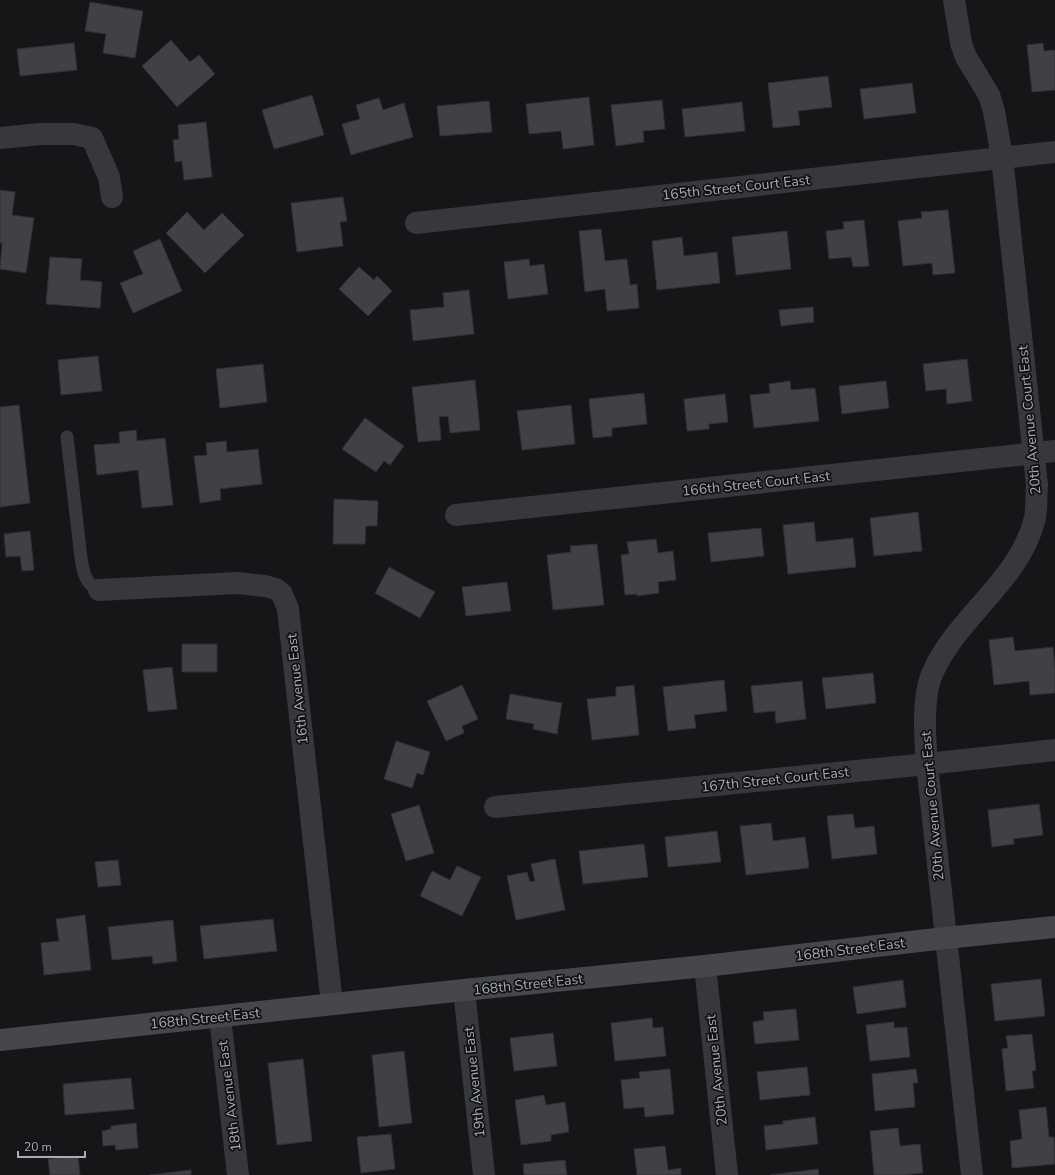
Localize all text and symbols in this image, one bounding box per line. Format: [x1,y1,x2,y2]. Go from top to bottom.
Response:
street label: 165th Street Court East [661,170,811,205]
street label: 20th Avenue Court East [1013,344,1045,495]
street label: 166th Street Court East [681,466,831,501]
street label: 16th Avenue East [282,632,313,745]
street label: 20th Avenue Court East [916,730,948,881]
street label: 167th Street Court East [700,762,850,797]
street label: 168th Street East [794,933,906,966]
street label: 168th Street East [472,969,584,1000]
street label: 168th Street East [149,1003,261,1034]
street label: 20th Avenue East [701,1013,732,1126]
street label: 19th Avenue East [459,1025,490,1138]
street label: 18th Avenue East [213,1039,246,1152]
scale bar [18,1133,85,1159]
text: 20 m [24,1139,52,1155]

